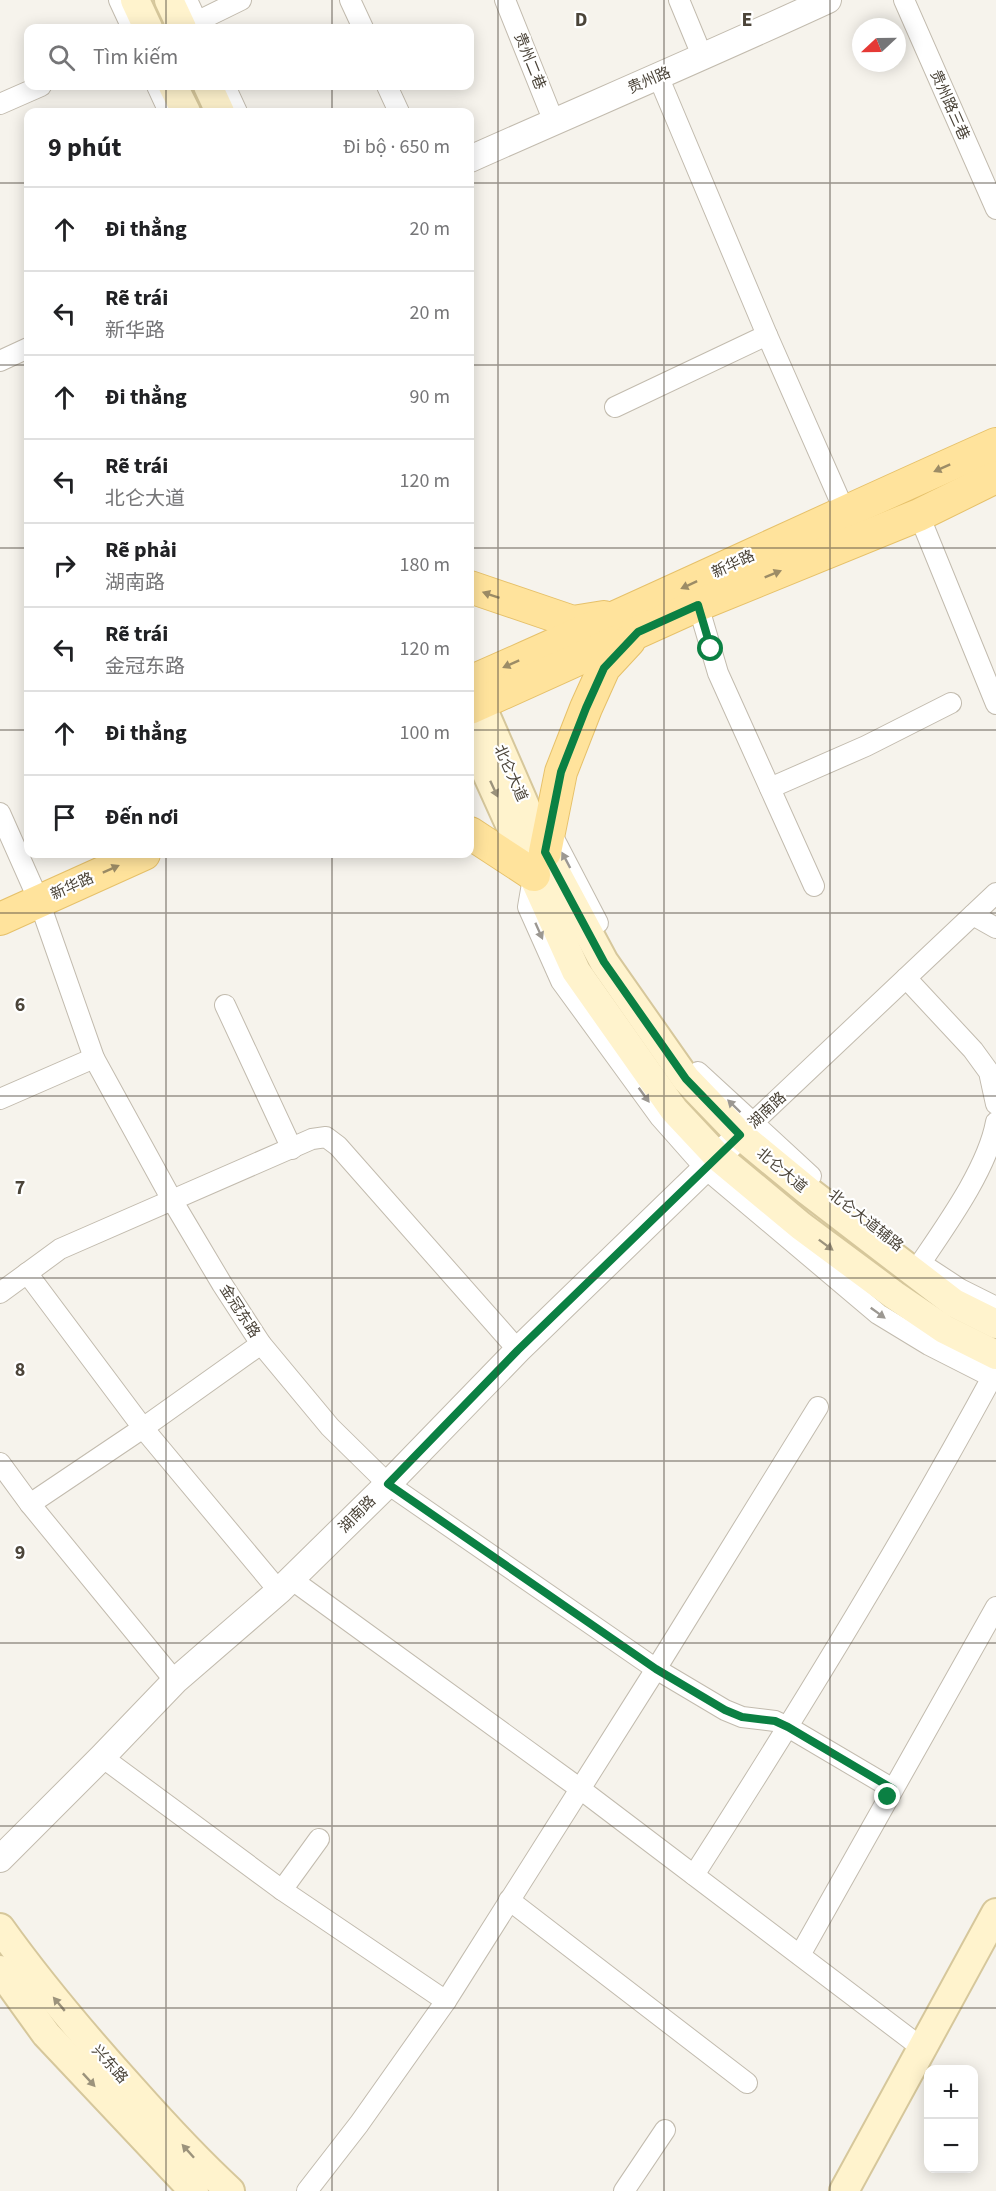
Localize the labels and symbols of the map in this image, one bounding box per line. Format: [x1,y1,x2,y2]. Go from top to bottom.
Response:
text: D [575,6,587,34]
text: E [742,6,752,34]
north arrow [852,18,906,72]
street label: 贵州二巷 [509,29,551,93]
street label: 贵州路 [624,62,674,99]
street label: 贵州路三巷 [925,67,974,144]
one-way arrow [933,463,951,473]
street label: 新华路 [708,545,758,583]
one-way arrow [764,569,782,578]
one-way arrow [681,580,698,589]
one-way arrow [482,589,500,599]
route start [697,635,723,661]
one-way arrow [502,660,520,669]
street label: 北仑大道 [489,742,532,805]
one-way arrow [489,781,499,799]
one-way arrow [561,851,571,868]
one-way arrow [102,864,119,873]
street label: 新华路 [47,868,97,905]
one-way arrow [534,923,544,941]
text: 6 [15,991,25,1019]
one-way arrow [638,1086,650,1102]
street label: 湖南路 [744,1087,791,1133]
one-way arrow [727,1100,741,1114]
street label: 北仑大道 [752,1143,811,1198]
text: 7 [15,1174,25,1202]
street label: 北仑大道辅路 [824,1184,908,1256]
one-way arrow [819,1238,834,1250]
street label: 金冠东路 [214,1280,265,1342]
one-way arrow [870,1306,885,1318]
text: 8 [15,1356,25,1384]
street label: 湖南路 [334,1491,381,1538]
text: 9 [15,1539,25,1567]
route end [874,1783,900,1809]
one-way arrow [53,1997,66,2012]
street label: 兴东路 [87,2041,132,2088]
one-way arrow [82,2073,96,2088]
one-way arrow [181,2143,195,2158]

